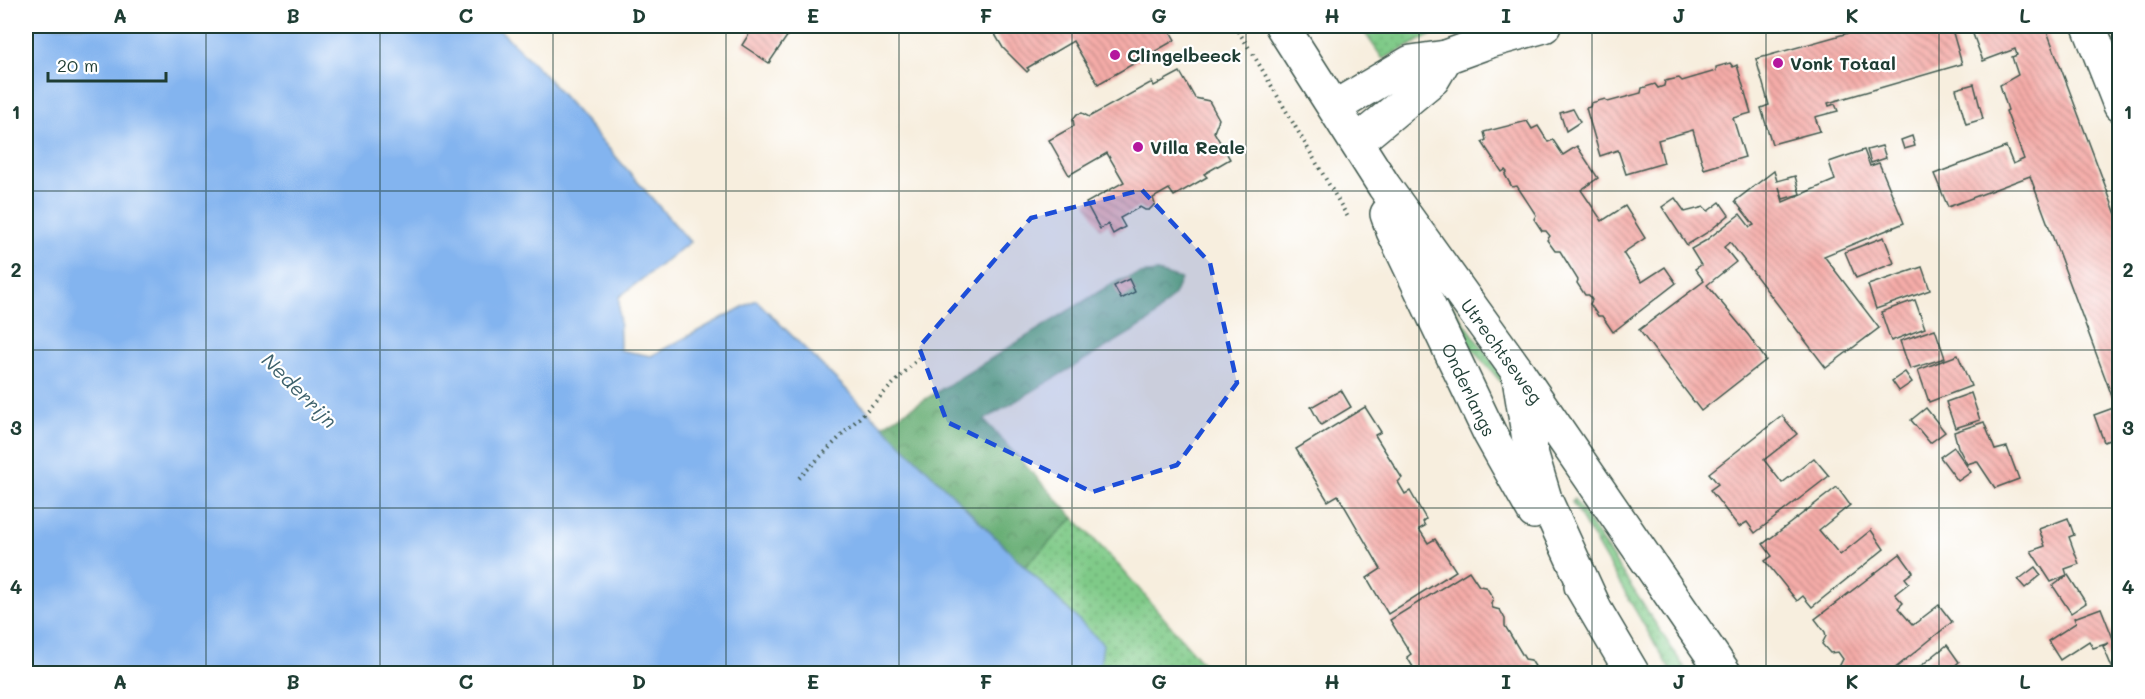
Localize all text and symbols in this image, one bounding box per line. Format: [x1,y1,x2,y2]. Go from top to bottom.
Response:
text: A [113,2,127,28]
text: B [286,2,300,28]
text: C [459,2,474,28]
text: D [632,2,646,28]
text: E [807,2,819,28]
text: F [980,2,993,28]
text: G [1151,2,1167,28]
text: H [1324,2,1340,28]
text: I [1501,2,1511,28]
text: J [1672,2,1686,28]
text: K [1845,2,1859,28]
text: L [2019,2,2031,28]
place label: Clingelbeeck [1127,43,1241,67]
scale bar [48,45,166,83]
marker: Clingelbeeck [1108,48,1122,62]
place label: Vonk Totaal [1790,51,1896,75]
text: 20 m [57,53,98,77]
marker: Vonk Totaal [1771,56,1785,70]
text: 1 [12,98,20,124]
text: 1 [2124,98,2132,124]
place label: Villa Reale [1150,135,1245,159]
marker: Villa Reale [1131,140,1145,154]
text: 2 [10,256,22,282]
text: 2 [2122,256,2134,282]
street label: Utrechtseweg [1456,294,1548,408]
street label: Onderlangs [1436,339,1501,440]
water label: Nederrijn [257,347,343,433]
text: 3 [10,414,22,440]
text: 3 [2122,414,2134,440]
text: 4 [10,573,23,599]
text: 4 [2122,573,2135,599]
text: A [113,668,127,694]
text: B [286,668,300,694]
text: C [459,668,474,694]
text: D [632,668,646,694]
text: E [807,668,819,694]
text: F [980,668,993,694]
text: G [1151,668,1167,694]
text: H [1324,668,1340,694]
text: I [1501,668,1511,694]
text: J [1672,668,1686,694]
text: K [1845,668,1859,694]
text: L [2019,668,2031,694]

